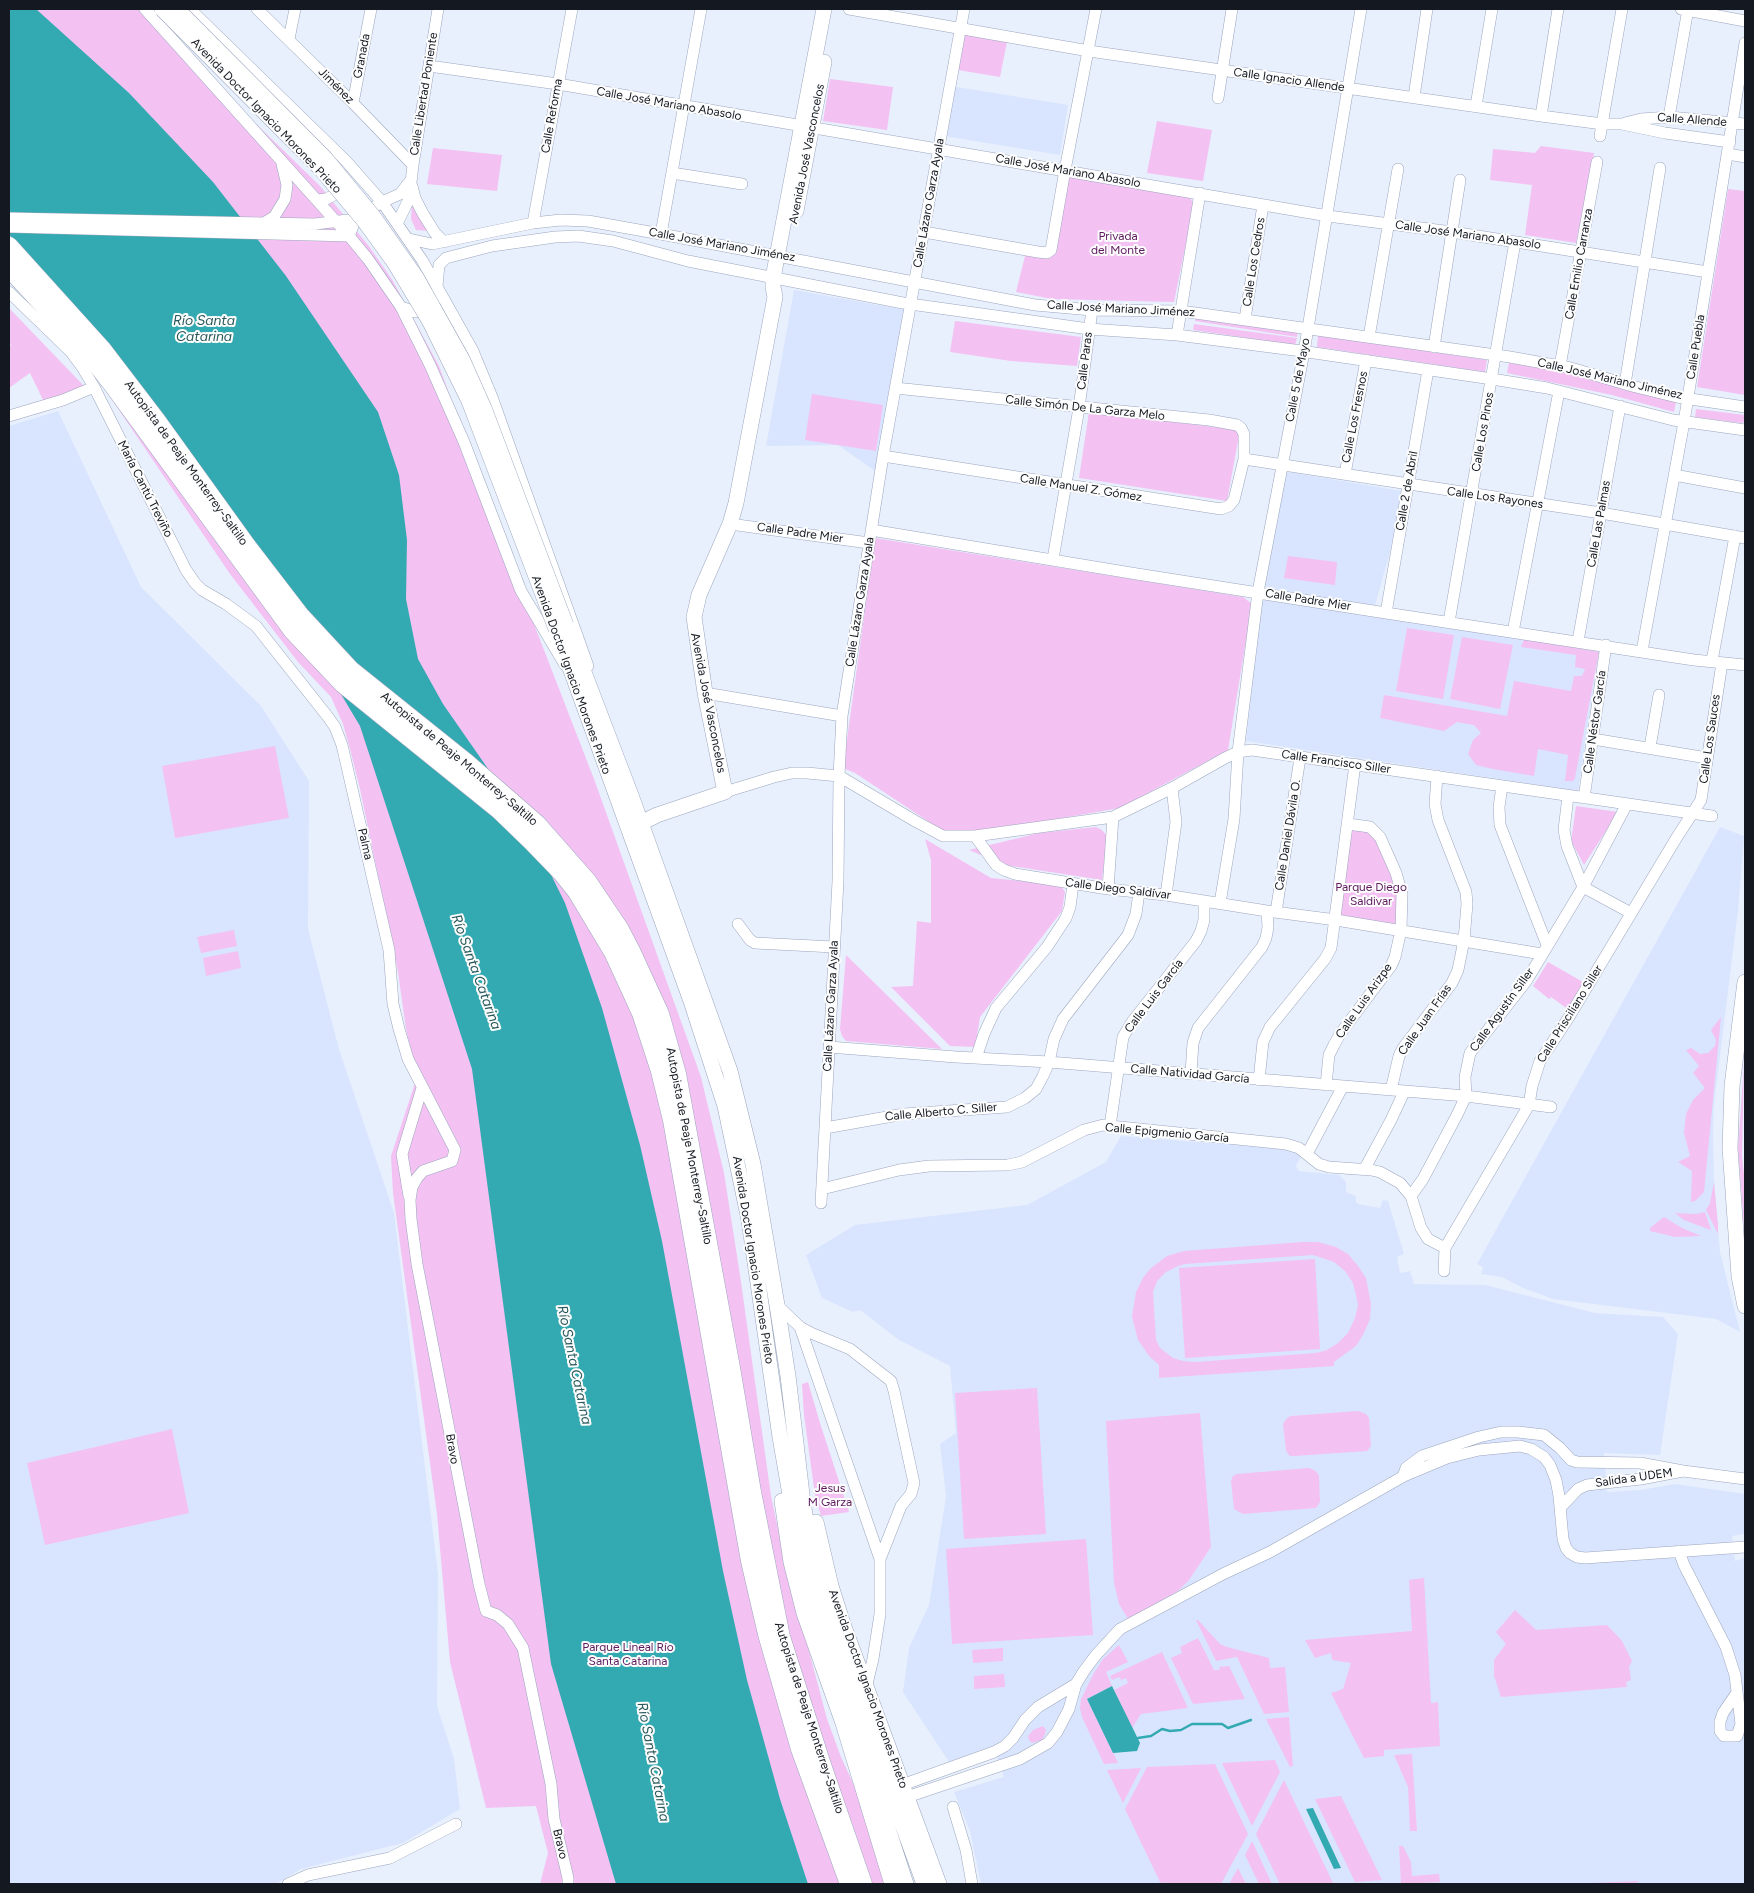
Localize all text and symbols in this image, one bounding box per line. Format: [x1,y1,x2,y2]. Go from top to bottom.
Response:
street label: Calle Libertad Poniente [407,31,441,157]
street label: Granada [351,32,373,80]
street label: Avenida Doctor Ignacio Morones Prieto [188,35,344,197]
street label: Jiménez [315,65,357,107]
street label: Calle Ignacio Allende [1232,65,1346,95]
street label: Calle Reforma [538,78,566,154]
street label: Avenida José Vasconcelos [786,83,828,225]
street label: Calle José Mariano Abasolo [595,84,743,124]
street label: Calle Allende [1657,110,1727,130]
street label: Calle Lázaro Garza Ayala [911,137,947,269]
street label: Calle José Mariano Abasolo [994,151,1142,191]
street label: Calle Emilio Carranza [1562,207,1596,321]
street label: Calle Los Cedros [1240,216,1268,308]
street label: Calle José Mariano Abasolo [1394,218,1542,252]
street label: Calle José Mariano Jiménez [648,225,796,265]
park label: Privada del Monte [1091,229,1145,257]
street label: Calle José Mariano Jiménez [1046,298,1196,320]
water label: Río Santa Catarina [173,313,235,346]
street label: Calle Puebla [1684,314,1708,380]
street label: Calle Paras [1074,331,1096,391]
street label: Calle 5 de Mayo [1283,337,1313,423]
street label: Calle José Mariano Jiménez [1536,355,1684,403]
street label: Calle Los Fresnos [1339,370,1371,464]
street label: Autopista de Peaje Monterrey-Saltillo [121,378,251,548]
street label: Calle Los Pinos [1469,391,1497,473]
street label: Calle Simón De La Garza Melo [1005,392,1165,424]
street label: María Cantú Treviño [114,438,176,540]
street label: Calle 2 de Abril [1393,450,1421,532]
street label: Calle Manuel Z. Gómez [1019,471,1143,505]
street label: Calle Las Palmas [1584,479,1614,569]
street label: Calle Los Rayones [1446,484,1544,512]
street label: Calle Padre Mier [756,520,844,546]
street label: Calle Lázaro Garza Ayala [843,536,877,668]
street label: Avenida Doctor Ignacio Morones Prieto [528,574,614,776]
street label: Calle Padre Mier [1264,586,1352,614]
street label: Avenida José Vasconcelos [687,632,729,774]
street label: Calle Néstor García [1581,669,1609,775]
street label: Autopista de Peaje Monterrey-Saltillo [378,689,540,829]
street label: Calle Los Sauces [1697,693,1723,785]
street label: Calle Francisco Siller [1280,747,1392,777]
street label: Calle Daniel Dávila O. [1272,778,1304,892]
street label: Palma [354,827,376,861]
street label: Calle Diego Saldívar [1064,875,1172,903]
park label: Parque Diego Saldivar [1335,880,1407,908]
water label: Río Santa Catarina [447,912,505,1032]
street label: Calle Lázaro Garza Ayala [820,940,842,1072]
street label: Calle Luis García [1122,956,1186,1036]
street label: Calle Luis Arizpe [1333,961,1395,1041]
street label: Calle Prisciliano Siller [1534,963,1606,1065]
street label: Calle Agustín Siller [1467,965,1537,1055]
street label: Calle Juan Frías [1395,982,1455,1058]
street label: Autopista de Peaje Monterrey-Saltillo [663,1046,715,1246]
street label: Calle Natividad García [1130,1062,1250,1086]
street label: Calle Alberto C. Siller [884,1100,998,1124]
street label: Calle Epigmenio García [1104,1120,1230,1146]
street label: Avenida Doctor Ignacio Morones Prieto [729,1155,777,1365]
water label: Río Santa Catarina [553,1304,595,1426]
street label: Bravo [442,1433,462,1465]
street label: Salida a UDEM [1594,1465,1674,1491]
park label: Jesus M Garza [808,1481,852,1509]
street label: Avenida Doctor Ignacio Morones Prieto [825,1588,911,1790]
street label: Autopista de Peaje Monterrey-Saltillo [771,1620,847,1816]
park label: Parque Lineal Río Santa Catarina [582,1640,674,1668]
water label: Río Santa Catarina [633,1701,673,1823]
street label: Bravo [549,1827,571,1861]

